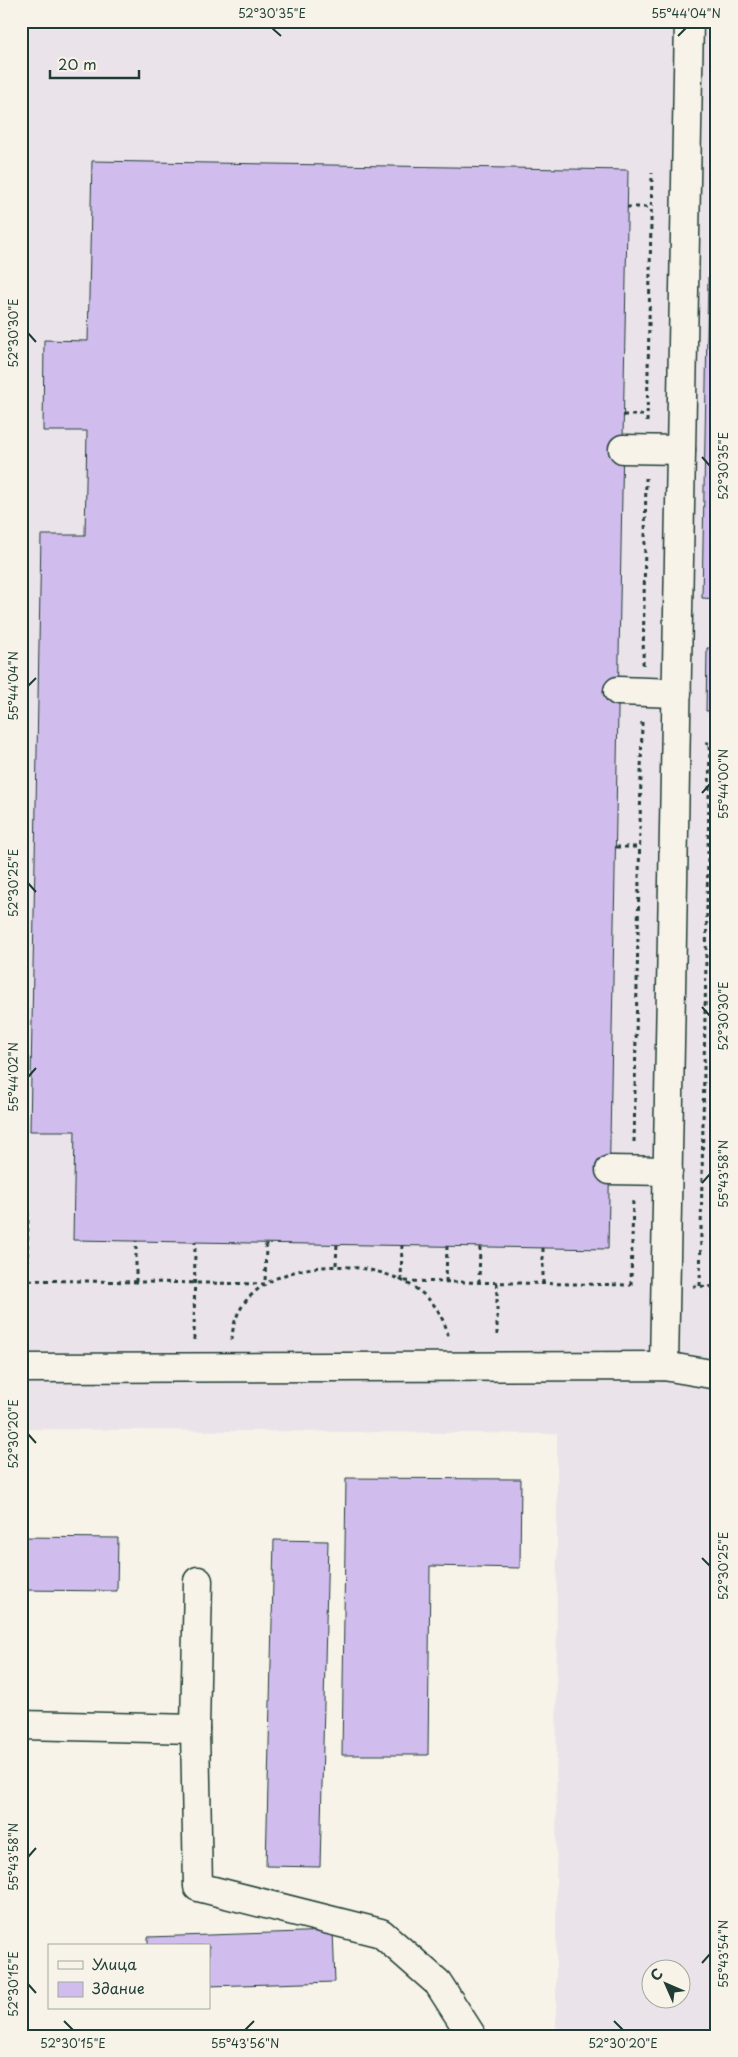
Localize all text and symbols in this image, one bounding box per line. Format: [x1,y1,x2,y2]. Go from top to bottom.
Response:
text: 52°30'35"E [238,4,306,22]
text: 55°44'04"N [651,4,721,22]
scale bar [50,48,139,80]
text: 20 m [58,52,97,75]
text: 52°30'30"E [4,298,22,368]
text: 52°30'35"E [714,432,732,500]
text: 55°44'04"N [4,651,22,721]
text: 55°44'00"N [714,749,732,819]
text: 52°30'25"E [4,849,22,917]
text: 52°30'30"E [714,981,732,1051]
text: 55°44'02"N [4,1042,22,1112]
text: 55°43'58"N [714,1140,732,1208]
text: 52°30'20"E [4,1399,22,1469]
text: 52°30'25"E [714,1532,732,1600]
text: 55°43'58"N [4,1823,22,1891]
text: 55°43'54"N [714,1920,732,1988]
legend [48,1944,210,2010]
text: 52°30'15"E [4,1951,22,2017]
text: Улица [92,1952,137,1975]
north arrow [640,1960,690,2010]
text: С [645,1963,668,1986]
text: Здание [92,1976,145,1999]
text: 52°30'15"E [40,2034,106,2052]
text: 55°43'56"N [211,2034,279,2052]
text: 52°30'20"E [588,2034,658,2052]

